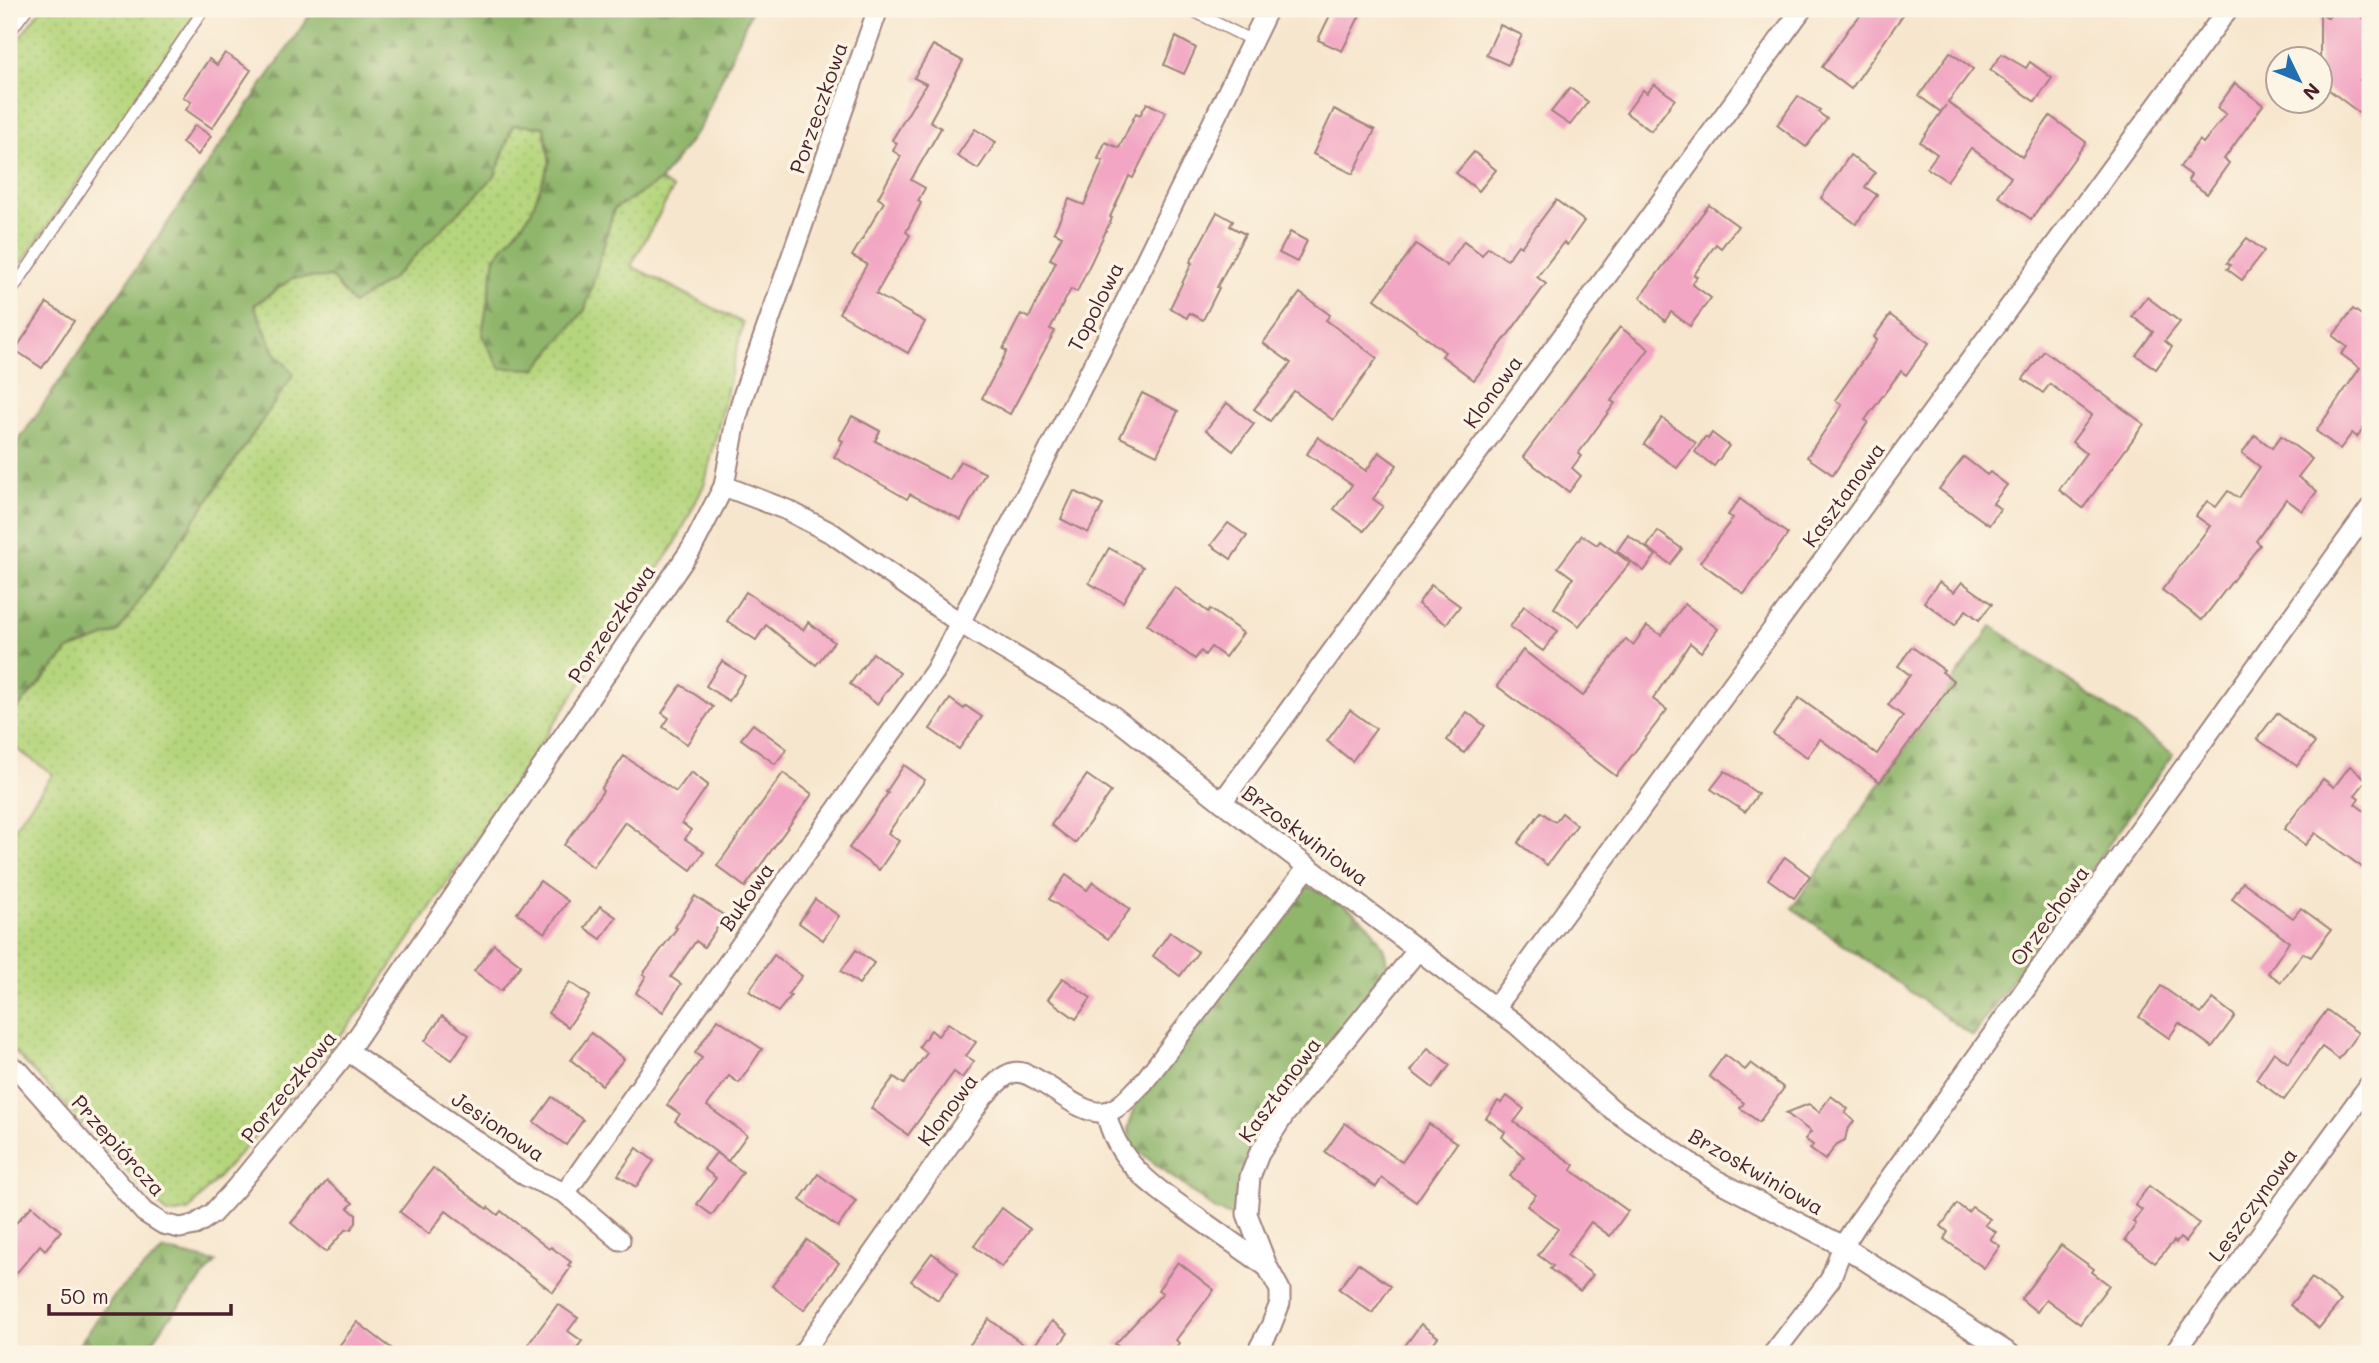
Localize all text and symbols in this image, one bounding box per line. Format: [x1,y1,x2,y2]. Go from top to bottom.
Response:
street label: Porzeczkowa [782,38,853,177]
north arrow [2264,46,2334,116]
text: N [2298,78,2326,106]
street label: Topolowa [1061,257,1129,356]
street label: Klonowa [1456,349,1527,433]
street label: Kasztanowa [1796,436,1890,552]
street label: Porzeczkowa [561,559,660,688]
street label: Brzoskwiniowa [1237,778,1375,891]
street label: Bukowa [712,857,779,936]
street label: Orzechowa [2003,860,2094,971]
street label: Porzeczkowa [234,1024,342,1148]
street label: Kasztanowa [1232,1031,1326,1147]
street label: Klonowa [911,1067,983,1151]
street label: Jesionowa [447,1085,551,1167]
street label: Przepiórcza [66,1089,172,1201]
street label: Brzoskwiniowa [1684,1121,1829,1220]
street label: Leszczynowa [2201,1142,2302,1266]
scale bar [49,1272,231,1316]
text: 50 m [60,1282,109,1309]

